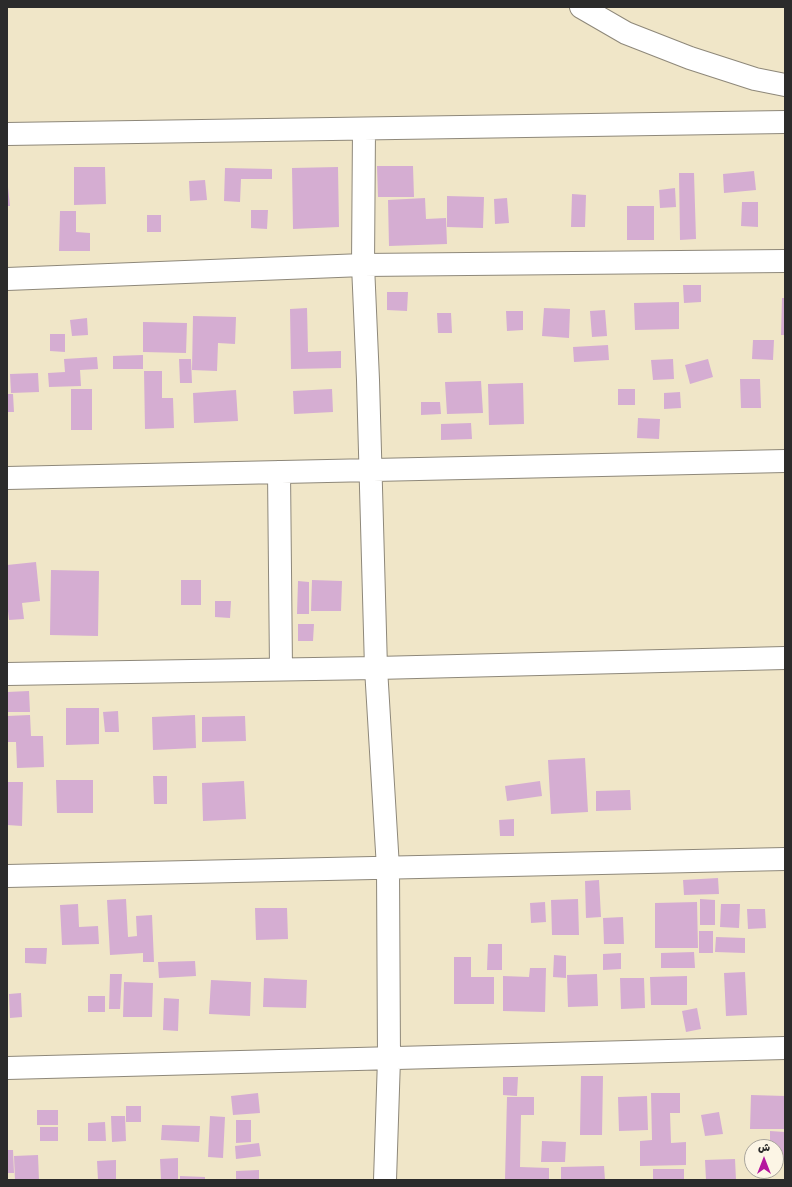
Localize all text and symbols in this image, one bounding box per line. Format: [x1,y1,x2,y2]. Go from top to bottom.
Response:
north arrow [744,1139,784,1179]
text: ش [758,1141,770,1154]

